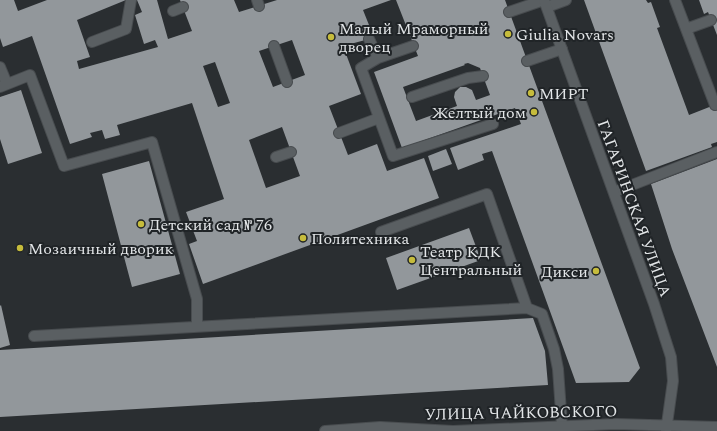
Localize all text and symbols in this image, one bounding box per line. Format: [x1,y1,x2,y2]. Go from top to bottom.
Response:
place label: Малый Мраморный дворец [339,17,488,59]
place label: Giulia Novars [516,23,614,47]
marker: Giulia Novars [503,29,513,39]
marker: Малый Мраморный дворец [326,32,336,42]
place label: МИРТ [539,82,589,106]
marker: МИРТ [526,88,536,98]
place label: Желтый дом [432,101,526,125]
marker: Желтый дом [529,107,539,117]
street label: ГАГАРИНСКАЯ УЛИЦА [591,116,677,300]
place label: Детский сад № 76 [149,213,272,237]
marker: Детский сад № 76 [136,219,146,229]
place label: Политехника [311,227,410,251]
marker: Политехника [298,233,308,243]
place label: Мозаичный дворик [28,237,174,261]
place label: Театр КДК Центральный [420,240,522,282]
marker: Мозаичный дворик [15,243,25,253]
marker: Театр КДК Центральный [407,255,417,265]
place label: Дикси [541,260,588,284]
marker: Дикси [591,266,601,276]
street label: УЛИЦА ЧАЙКОВСКОГО [424,399,618,427]

